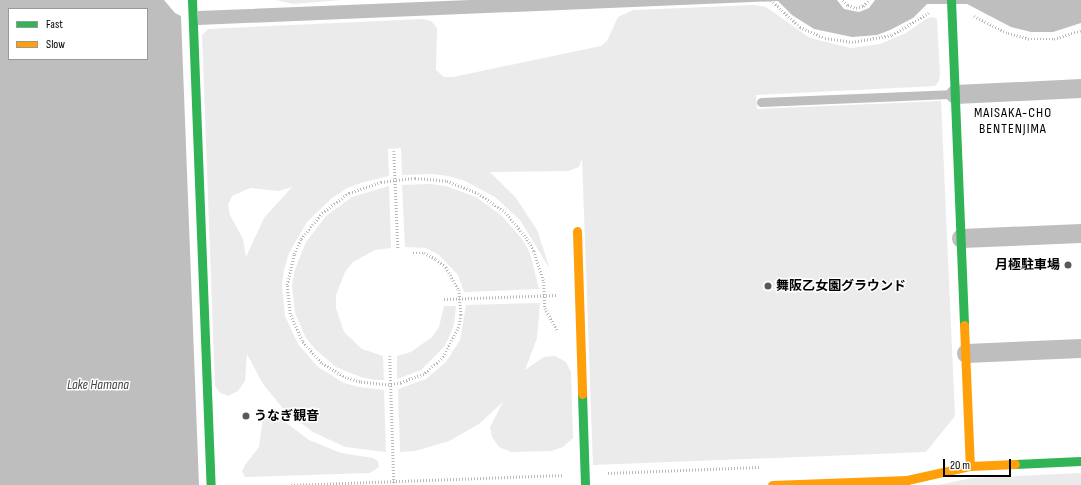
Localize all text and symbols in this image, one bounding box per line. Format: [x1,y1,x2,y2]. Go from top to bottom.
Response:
legend [8,8,148,60]
text: Fast [46,17,63,32]
text: Slow [46,37,65,52]
district label: MAISAKA-CHO BENTENJIMA [974,105,1052,138]
place label: 月極駐車場 [995,257,1060,273]
marker: 月極駐車場 [1063,260,1073,270]
place label: 舞阪乙女園グラウンド [776,278,906,294]
marker: 舞阪乙女園グラウンド [763,281,773,291]
water label: Lake Hamana [67,377,129,393]
place label: うなぎ観音 [254,408,319,424]
marker: うなぎ観音 [241,411,251,421]
scale bar [945,451,1013,477]
text: 20 m [950,458,970,473]

